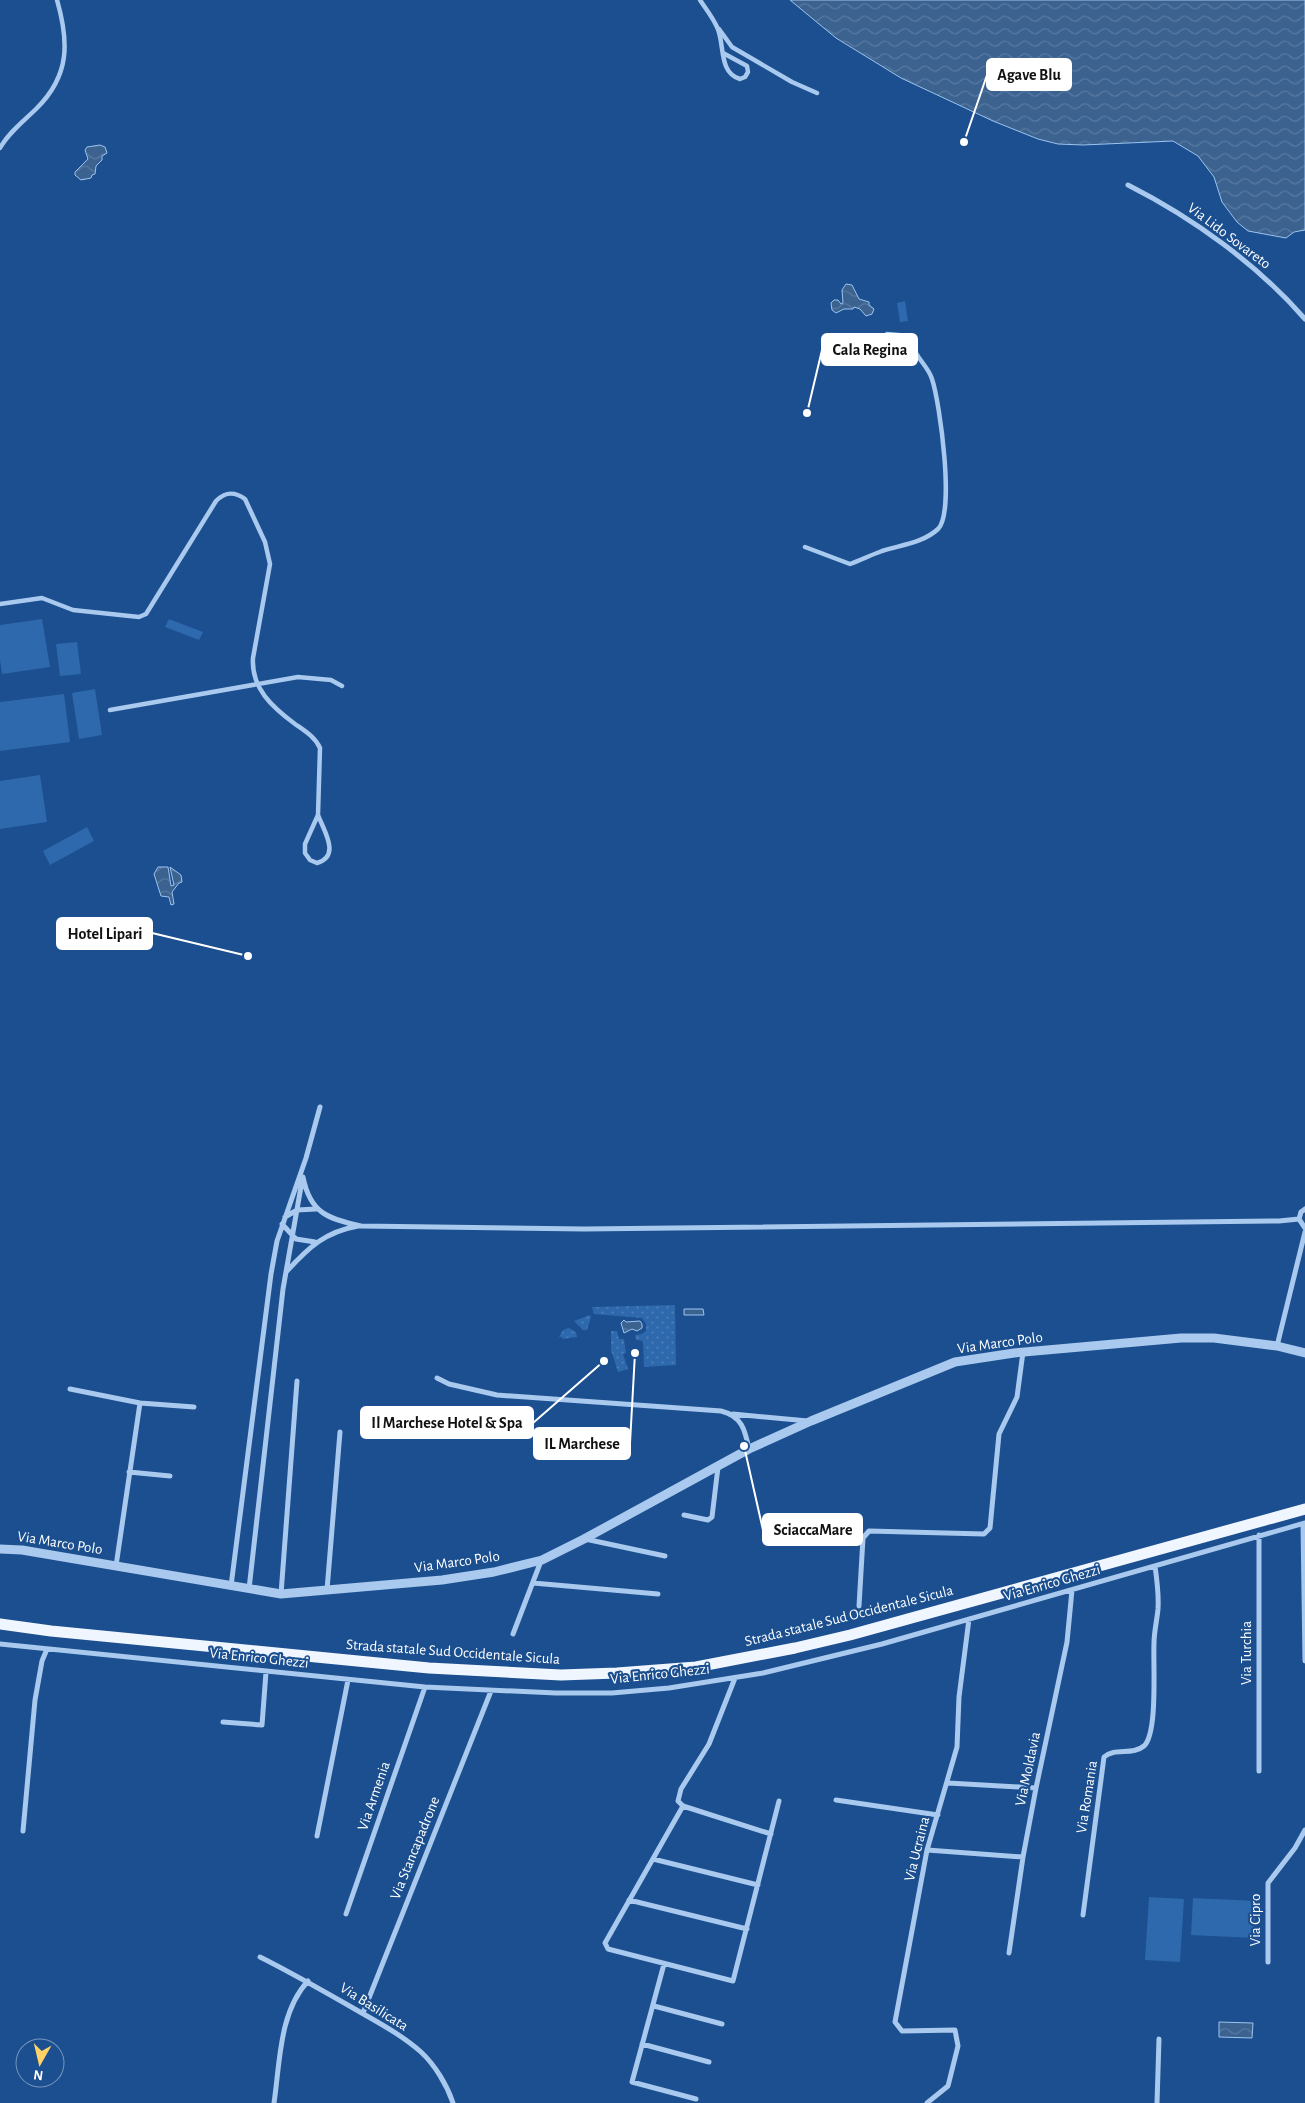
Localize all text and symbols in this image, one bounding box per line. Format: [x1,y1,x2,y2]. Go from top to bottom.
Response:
callout: Agave Blu [987,59,1071,90]
text: Agave Blu [997,67,1062,83]
street label: Via Lido Sovareto [1185,200,1273,272]
callout: Cala Regina [822,334,917,365]
text: Cala Regina [833,342,908,358]
callout: Hotel Lipari [57,918,152,949]
text: Hotel Lipari [68,926,142,942]
street label: Via Marco Polo [956,1330,1044,1356]
callout: Il Marchese Hotel & Spa [361,1407,533,1438]
text: Il Marchese Hotel & Spa [371,1415,523,1431]
callout: IL Marchese [534,1428,630,1459]
text: IL Marchese [544,1436,620,1452]
callout: SciaccaMare [763,1514,862,1545]
text: SciaccaMare [774,1522,853,1538]
street label: Via Marco Polo [16,1529,104,1557]
street label: Via Marco Polo [413,1549,501,1575]
street label: Via Enrico Ghezzi [1002,1562,1102,1604]
street label: Strada statale Sud Occidentale Sicula [743,1583,955,1649]
street label: Via Turchia [1239,1621,1254,1685]
street label: Strada statale Sud Occidentale Sicula [346,1637,561,1667]
street label: Via Enrico Ghezzi [209,1645,309,1671]
street label: Via Enrico Ghezzi [610,1661,710,1687]
street label: Via Moldavia [1013,1730,1043,1807]
street label: Via Armenia [355,1759,393,1833]
street label: Via Romania [1074,1759,1100,1835]
street label: Via Stancapadrone [388,1794,442,1902]
street label: Via Ucraina [902,1815,932,1883]
street label: Via Cipro [1248,1894,1263,1946]
street label: Via Basilicata [337,1980,411,2034]
north arrow [15,2038,65,2088]
text: N [33,2067,44,2082]

